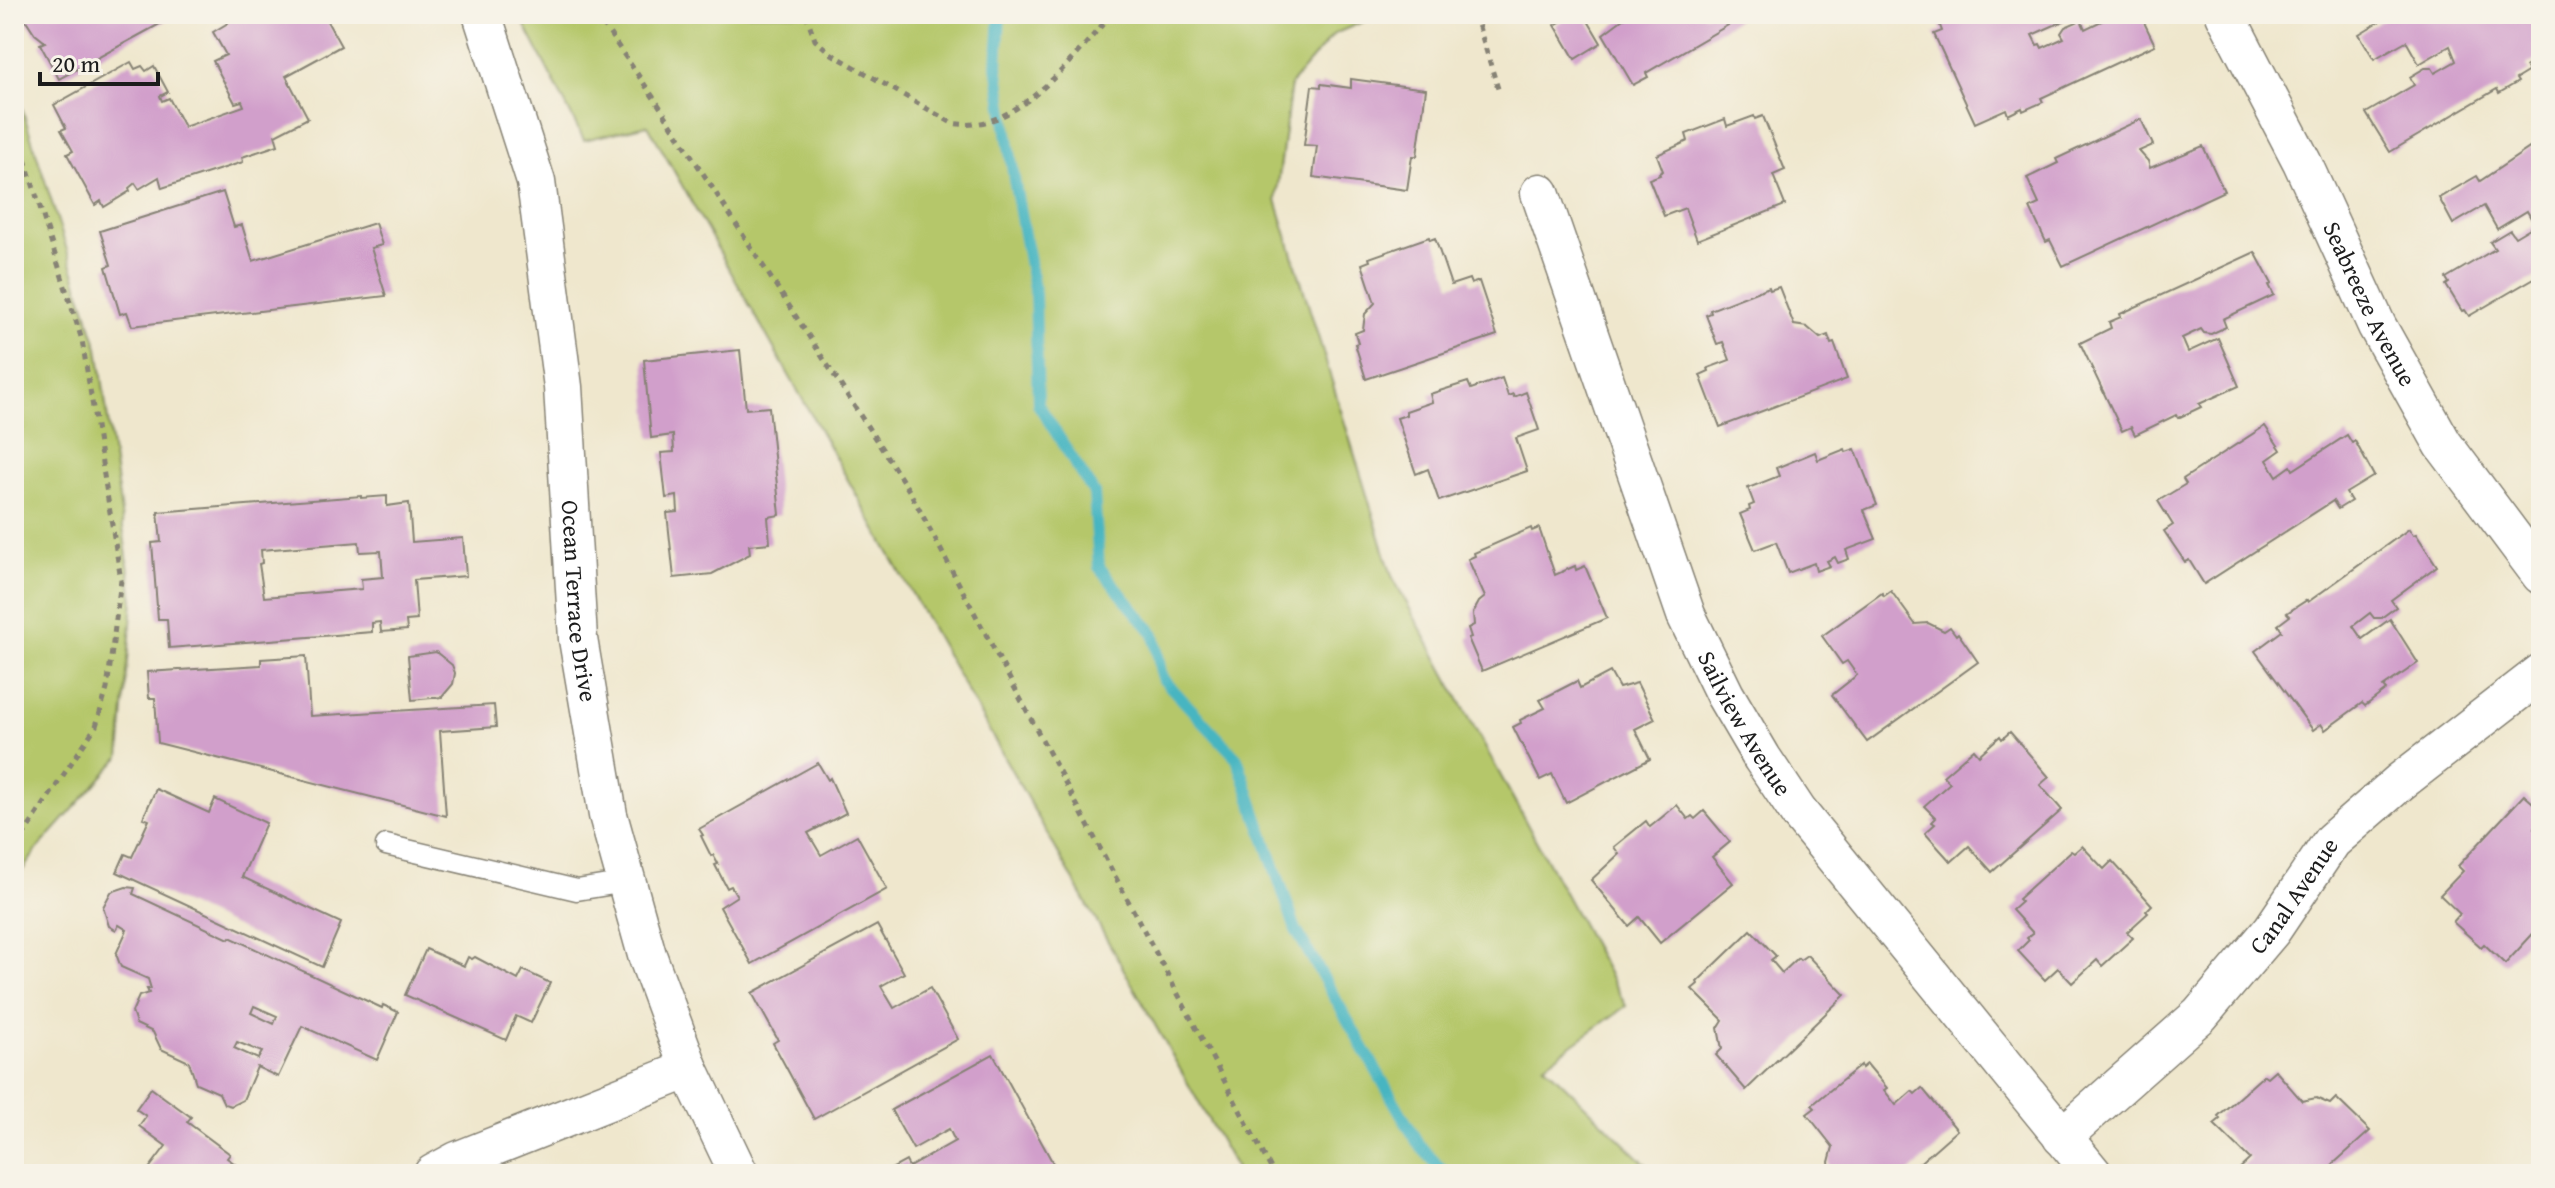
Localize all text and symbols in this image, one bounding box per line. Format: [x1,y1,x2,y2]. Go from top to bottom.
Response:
scale bar [40,36,158,86]
text: 20 m [52,46,100,81]
street label: Seabreeze Avenue [2315,216,2425,392]
street label: Ocean Terrace Drive [553,499,606,704]
street label: Sailview Avenue [1689,645,1801,803]
street label: Canal Avenue [2241,830,2346,962]

